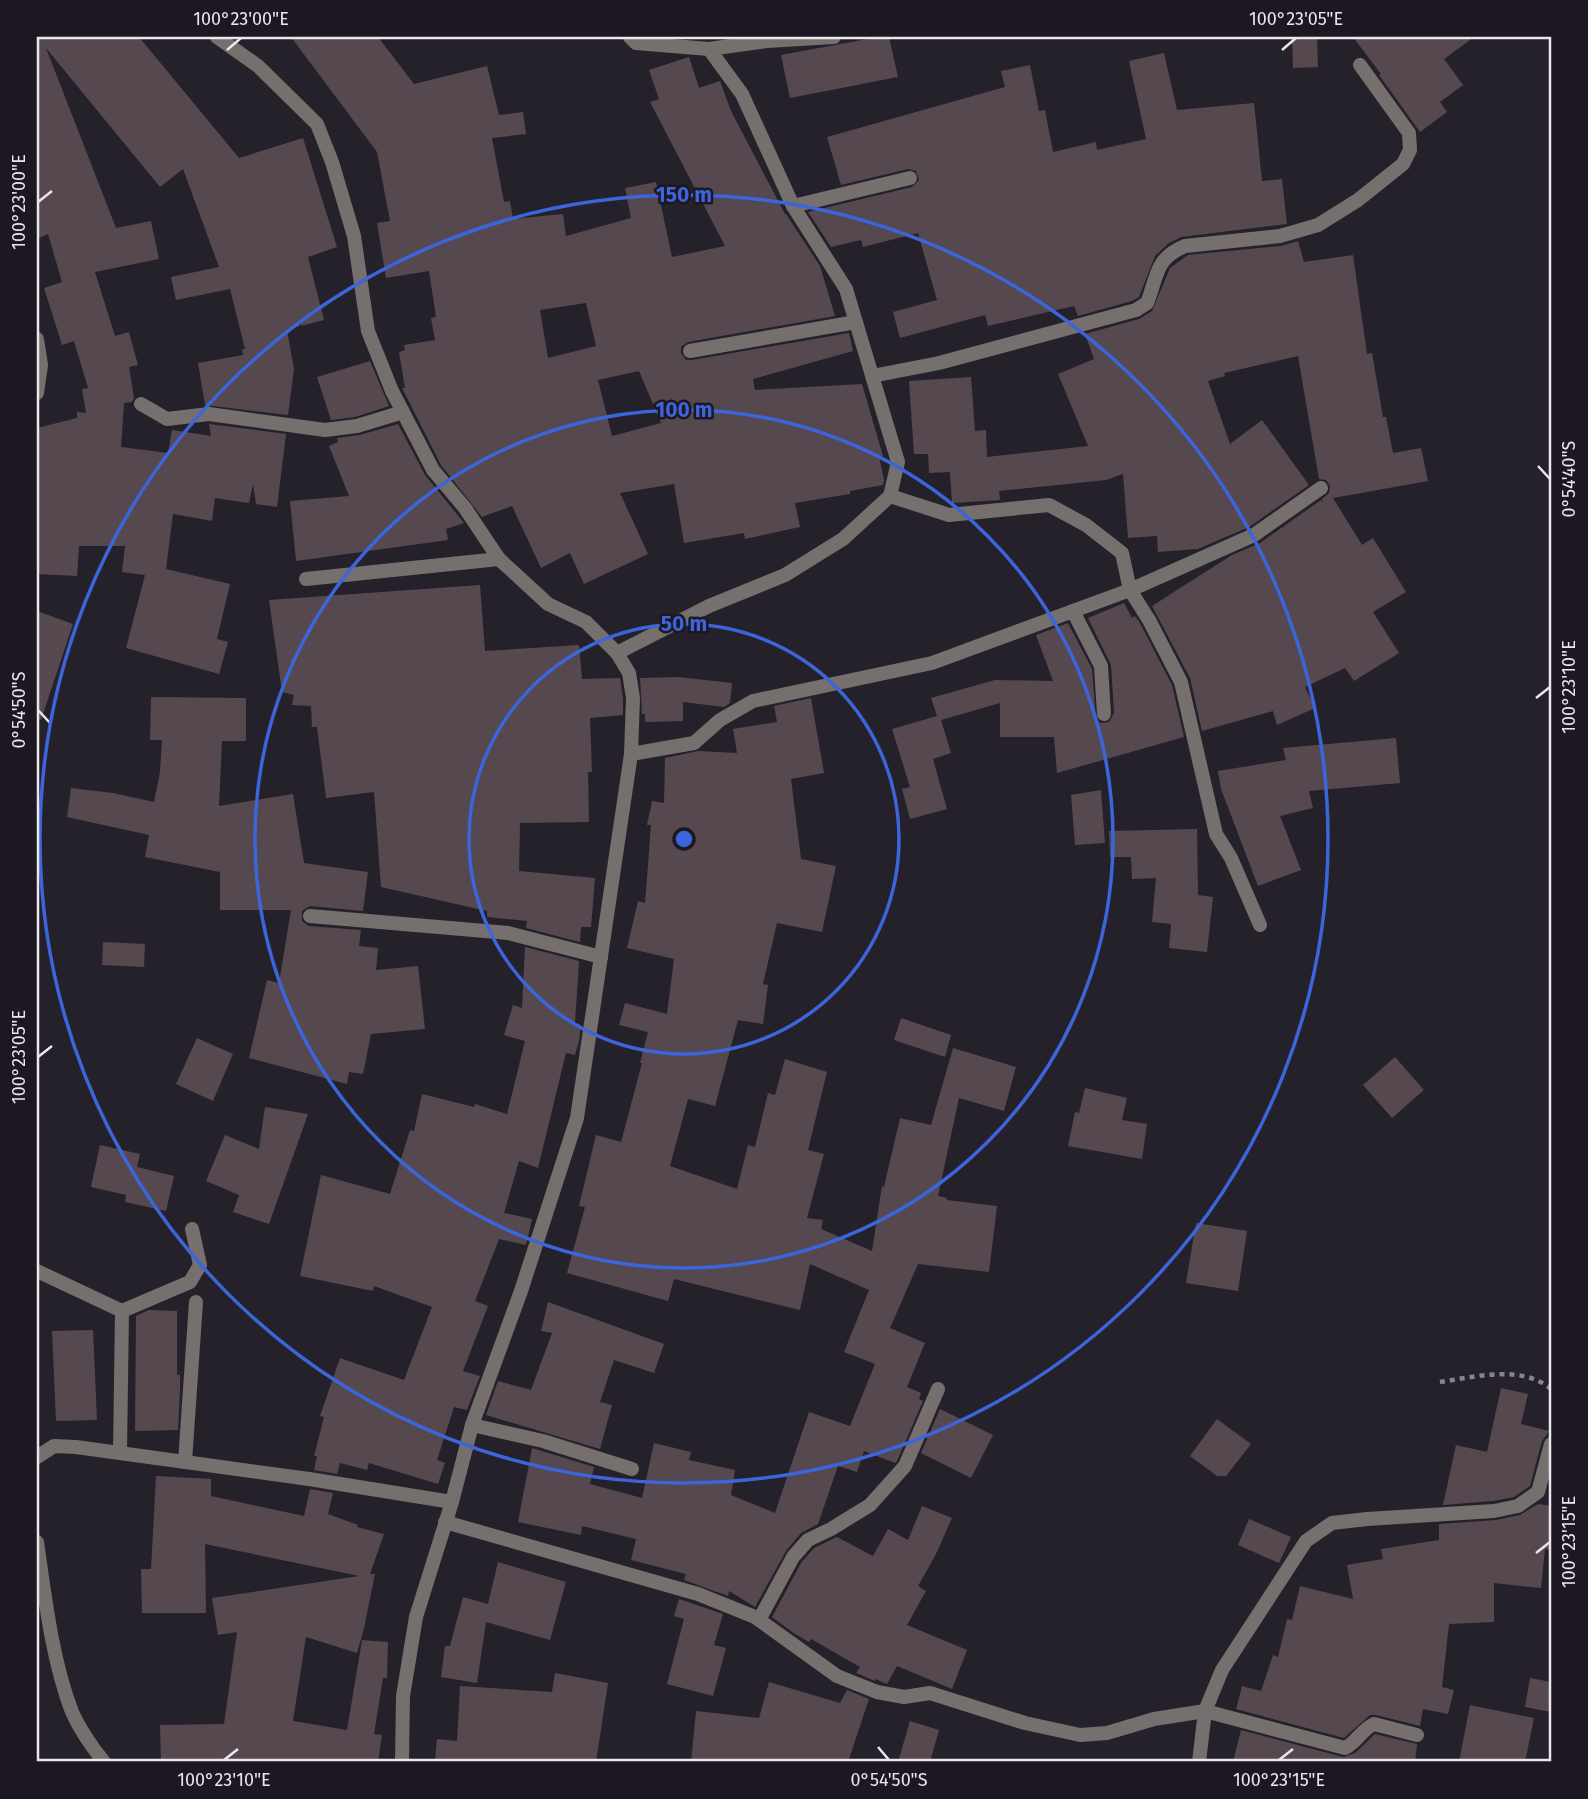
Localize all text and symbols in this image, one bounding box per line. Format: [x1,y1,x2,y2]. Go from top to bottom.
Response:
text: 100°23'00"E [193,8,289,30]
text: 100°23'05"E [1249,8,1343,30]
text: 100°23'00"E [8,154,30,250]
text: 150 m [656,182,712,208]
text: 100 m [655,397,713,423]
text: 0°54'40"S [1558,440,1580,517]
text: 50 m [661,611,707,637]
text: 100°23'10"E [1558,640,1580,734]
text: 0°54'50"S [8,671,30,748]
centre of rings [672,827,696,851]
text: 100°23'05"E [8,1010,30,1104]
text: 100°23'15"E [1558,1496,1580,1588]
text: 100°23'10"E [177,1769,271,1791]
text: 0°54'50"S [851,1769,928,1791]
text: 100°23'15"E [1233,1769,1325,1791]

